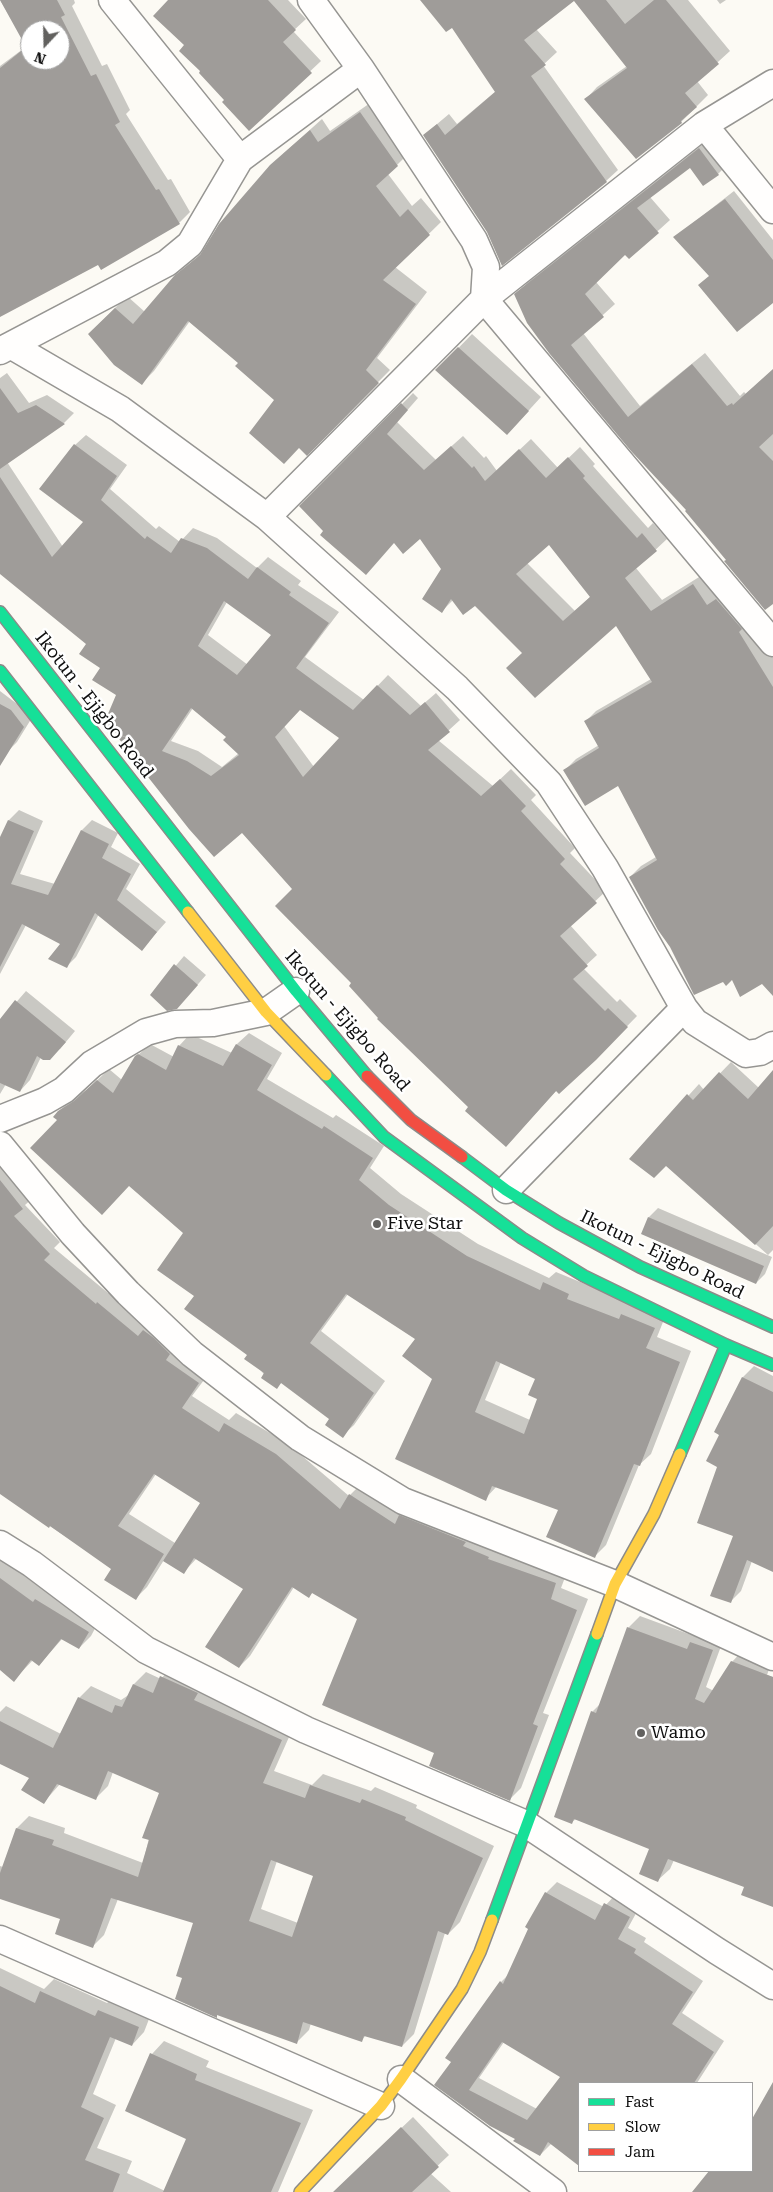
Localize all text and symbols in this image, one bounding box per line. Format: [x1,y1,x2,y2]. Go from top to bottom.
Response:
north arrow [20,20,70,70]
text: N [32,49,48,67]
street label: Ikotun - Ejigbo Road [30,628,158,782]
street label: Ikotun - Ejigbo Road [280,946,414,1096]
street label: Ikotun - Ejigbo Road [577,1206,747,1304]
place label: Five Star [387,1213,463,1235]
marker: Five Star [371,1218,383,1230]
place label: Wamo [651,1722,706,1744]
marker: Wamo [635,1727,647,1739]
legend [578,2082,753,2172]
text: Fast [625,2093,654,2111]
text: Slow [625,2118,660,2136]
text: Jam [625,2143,655,2161]

